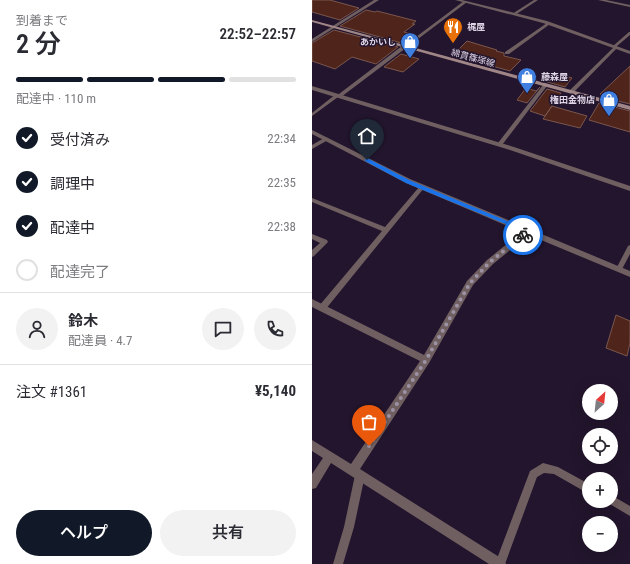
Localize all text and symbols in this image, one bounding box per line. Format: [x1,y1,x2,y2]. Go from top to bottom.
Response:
text: 到着まで [16,13,68,28]
restaurant icon: 梶屋 [442,16,464,44]
place label: 梶屋 [467,22,485,32]
text: 22:52–22:57 [219,25,296,43]
text: 2 分 [16,29,61,59]
shop icon: あかいし [399,31,421,59]
place label: あかいし [360,37,396,47]
street label: 綿貫篠塚線 [450,47,497,69]
shop icon: 藤森屋 [516,66,538,94]
place label: 藤森屋 [541,72,568,82]
shop icon: 権田金物店 [598,89,620,117]
text: 配達中 · 110 m [16,91,96,106]
place label: 権田金物店 [549,95,595,105]
pin [350,119,384,160]
icon: home [356,125,378,147]
icon: check [16,127,38,149]
text: 受付済み [50,131,110,149]
text: 22:34 [267,131,296,146]
icon: check [16,171,38,193]
text: 調理中 [50,175,95,193]
text: 22:35 [267,175,296,190]
icon: check [16,215,38,237]
courier [503,215,543,255]
text: 配達中 [50,219,95,237]
text: 22:38 [267,219,296,234]
icon: bike [512,224,534,246]
text: 配達完了 [50,263,110,281]
button: person [16,308,58,350]
button: chat [202,308,244,350]
button: phone [254,308,296,350]
text: 鈴木 [68,312,98,330]
text: 配達員 · 4.7 [68,333,132,348]
text: ¥5,140 [255,382,296,400]
text: 注文 #1361 [16,383,87,401]
north arrow [582,384,618,420]
map controls [582,384,618,552]
pin [352,405,386,446]
icon: bag [358,411,380,433]
button: locate [582,428,618,464]
button: + [582,472,618,508]
button: ヘルプ [16,510,152,556]
button: 共有 [160,510,296,556]
button: − [582,516,618,552]

